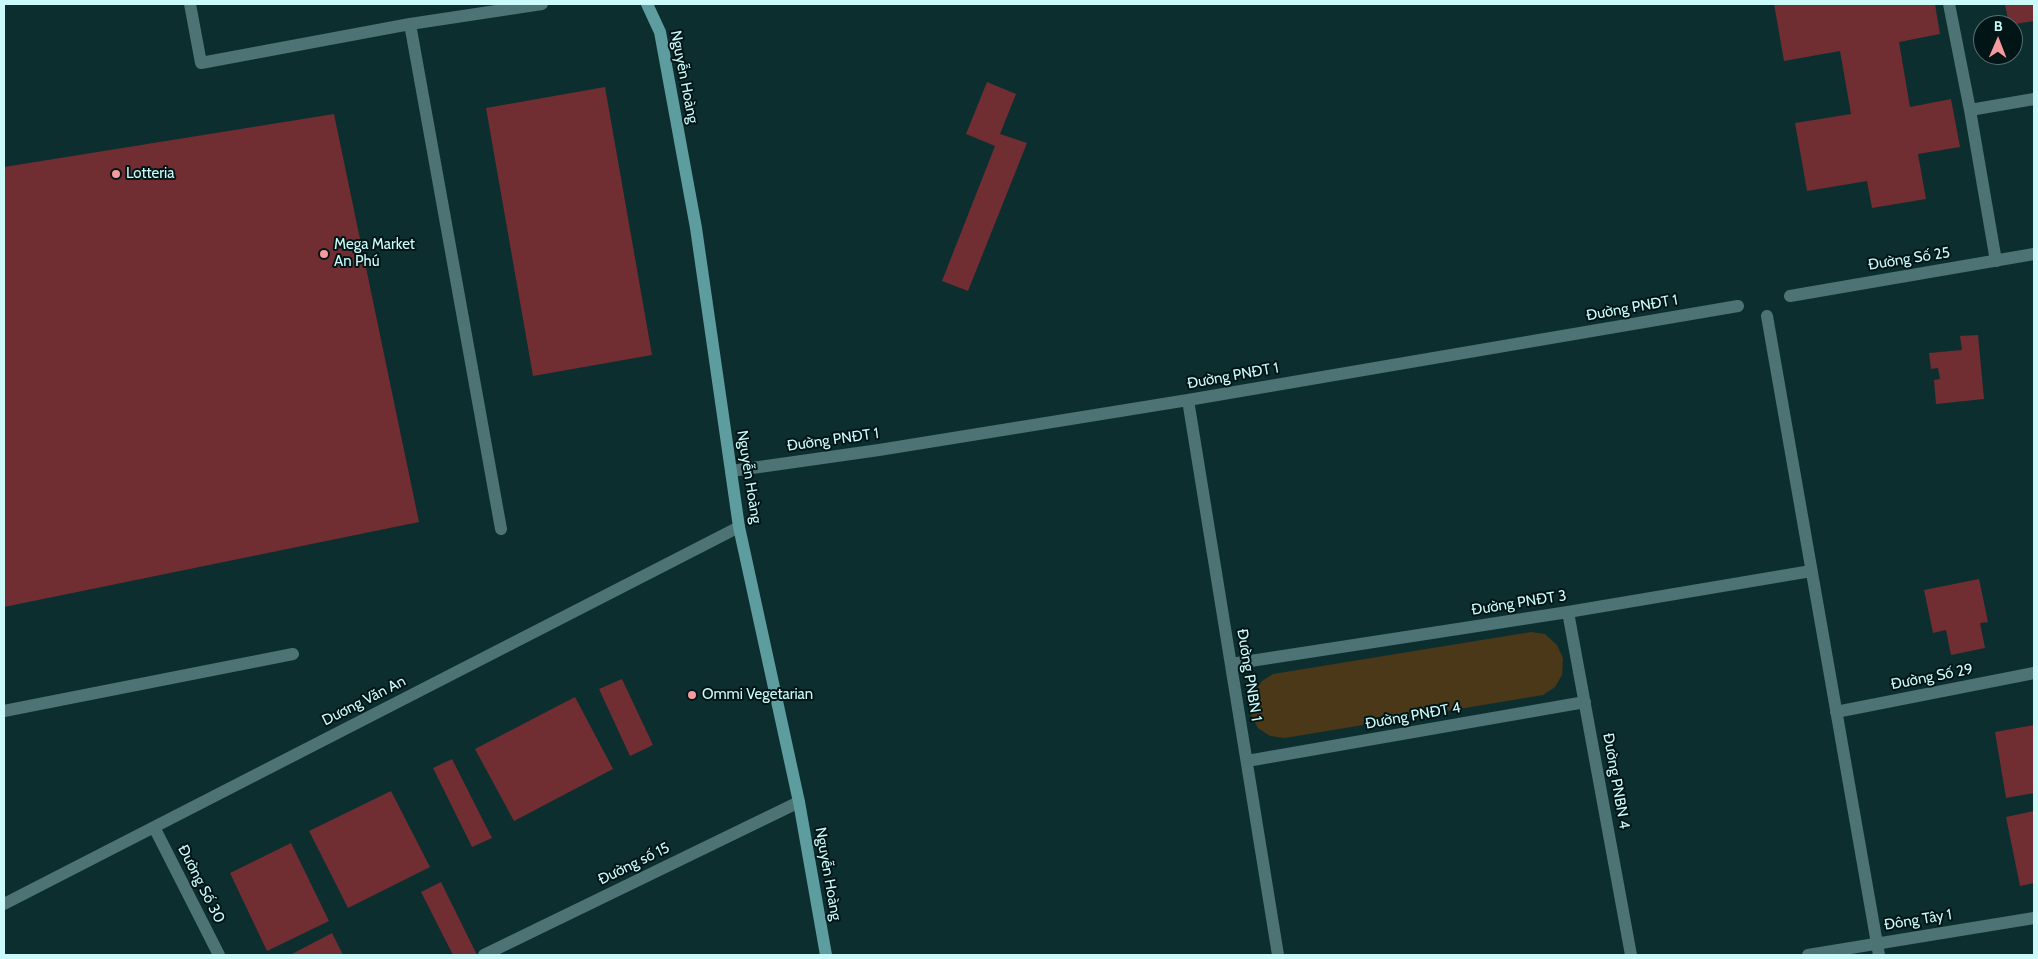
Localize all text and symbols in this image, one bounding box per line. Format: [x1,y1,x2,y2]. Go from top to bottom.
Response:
north arrow [1973,15,2023,65]
text: B [1994,17,2003,35]
street label: Nguyễn Hoàng [666,29,702,125]
place label: Lotteria [126,165,174,183]
marker: Lotteria [110,168,122,180]
place label: Mega Market An Phú [334,236,415,271]
street label: Đường Số 25 [1867,244,1951,274]
marker: Mega Market An Phú [318,248,330,260]
street label: Đường PNĐT 1 [1585,291,1679,325]
street label: Đường PNĐT 1 [1186,359,1280,393]
street label: Đường PNĐT 1 [786,425,880,455]
street label: Nguyễn Hoàng [733,429,765,525]
street label: Đường PNĐT 3 [1470,587,1568,619]
street label: Đường PNBN 1 [1233,628,1265,722]
street label: Đường Số 29 [1890,660,1974,694]
street label: Dương Văn An [319,672,409,730]
place label: Ommi Vegetarian [702,686,813,704]
marker: Ommi Vegetarian [686,689,698,701]
street label: Đường PNĐT 4 [1364,699,1462,733]
street label: Đường PNBN 4 [1599,732,1633,830]
street label: Nguyễn Hoàng [811,826,845,922]
street label: Đường số 15 [595,839,673,889]
street label: Đường Số 30 [174,842,228,926]
street label: Đông Tây 1 [1883,906,1953,934]

